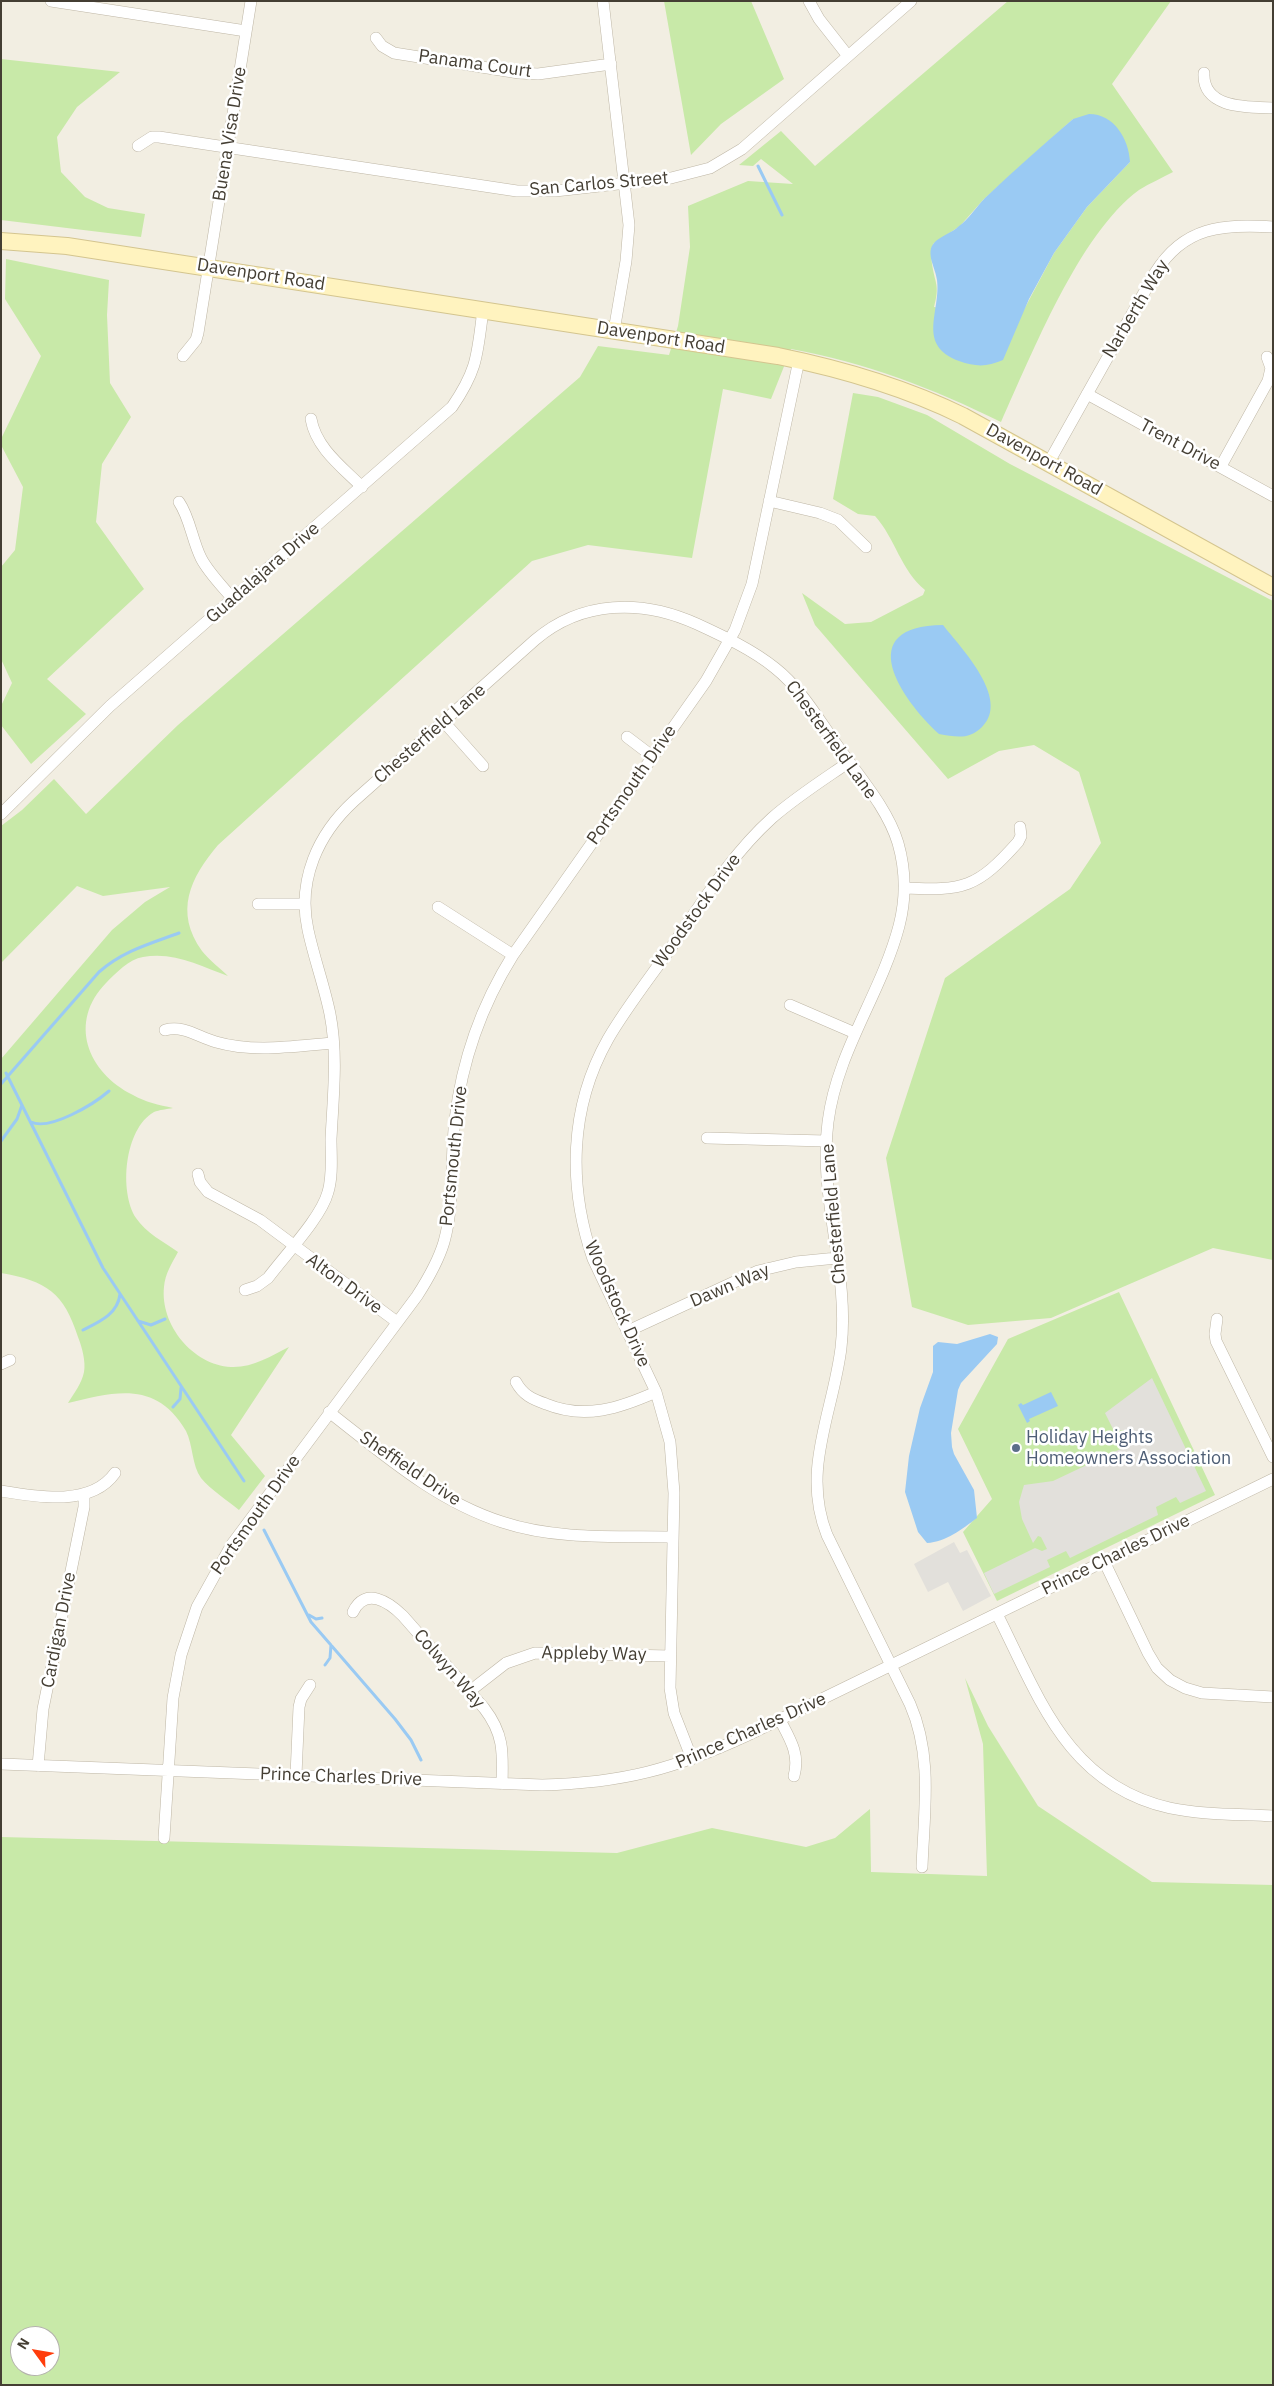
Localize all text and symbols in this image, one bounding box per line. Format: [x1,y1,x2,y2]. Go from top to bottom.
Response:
street label: Panama Court [417,45,533,83]
street label: Buena Visa Drive [209,65,251,203]
street label: San Carlos Street [529,167,669,201]
street label: Davenport Road [195,254,327,296]
street label: Narberth Way [1098,256,1174,362]
street label: Davenport Road [595,317,727,359]
street label: Trent Drive [1136,415,1224,475]
street label: Davenport Road [982,419,1106,501]
street label: Guadalajara Drive [202,518,324,628]
street label: Chesterfield Lane [781,677,881,803]
street label: Chesterfield Lane [370,680,490,788]
street label: Portsmouth Drive [583,721,681,849]
street label: Woodstock Drive [648,850,746,972]
street label: Portsmouth Drive [436,1085,472,1227]
street label: Chesterfield Lane [817,1143,851,1285]
street label: Woodstock Drive [579,1238,655,1370]
street label: Alton Drive [302,1249,386,1319]
street label: Dawn Way [687,1260,773,1312]
street label: Sheffield Drive [355,1427,465,1511]
place label: Holiday Heights Homeowners Association [1026,1427,1231,1470]
marker: Holiday Heights Homeowners Association [1010,1442,1022,1454]
street label: Portsmouth Drive [207,1451,305,1579]
street label: Prince Charles Drive [1038,1510,1194,1600]
street label: Cardigan Drive [37,1570,81,1690]
street label: Colwyn Way [409,1625,489,1713]
street label: Appleby Way [541,1642,647,1666]
street label: Prince Charles Drive [672,1688,830,1774]
street label: Prince Charles Drive [260,1763,422,1791]
north arrow [10,2326,60,2376]
text: N [13,2335,33,2353]

